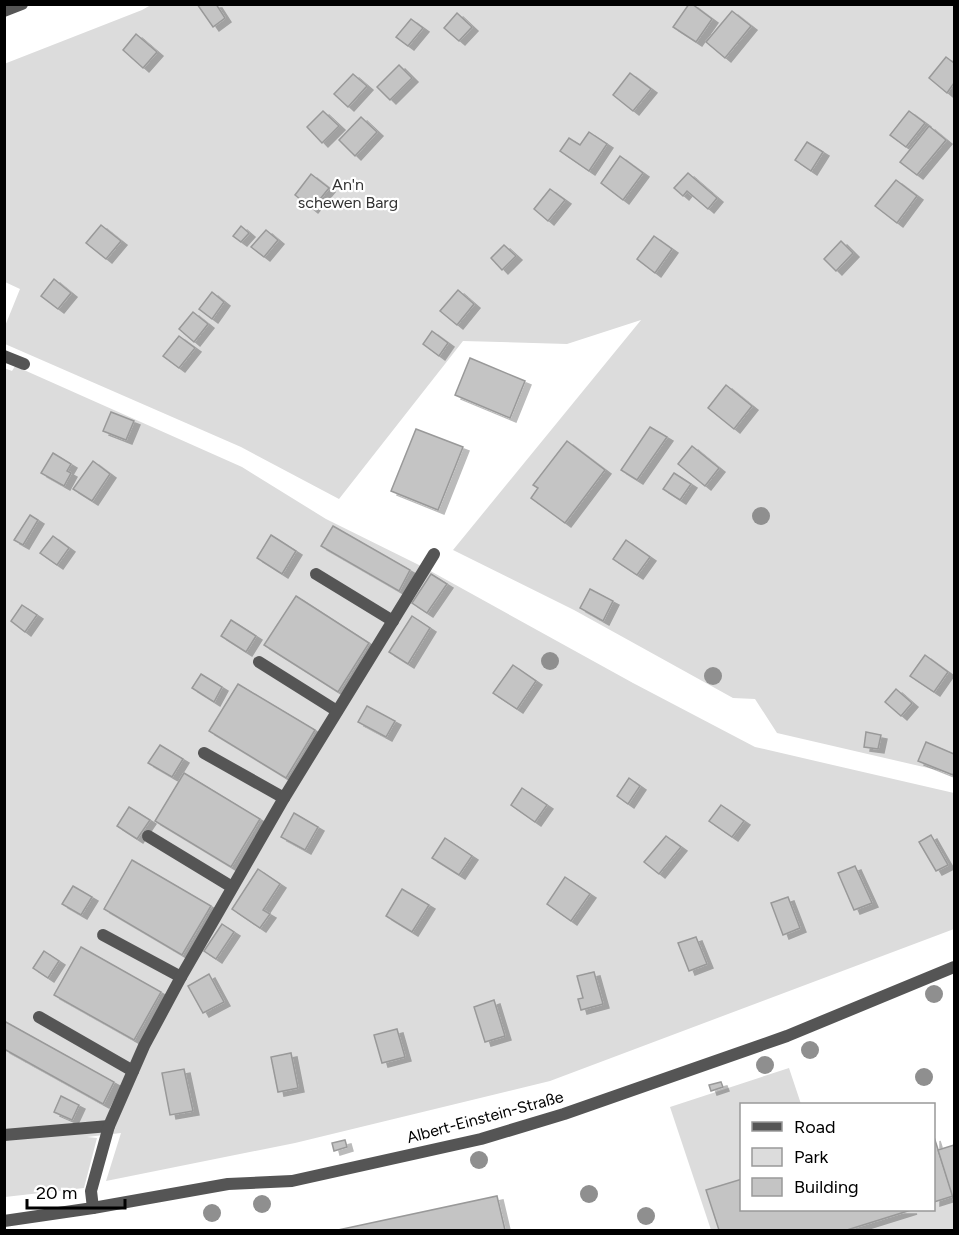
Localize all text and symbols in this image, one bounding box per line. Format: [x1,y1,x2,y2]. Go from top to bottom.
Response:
park label: An'n schewen Barg [298,175,398,212]
street label: Albert-Einstein-Straße [405,1087,566,1147]
legend [740,1103,935,1211]
text: Road [794,1116,835,1138]
text: Park [794,1146,829,1168]
scale bar [27,1172,124,1210]
text: Building [794,1176,859,1198]
text: 20 m [36,1182,77,1204]

